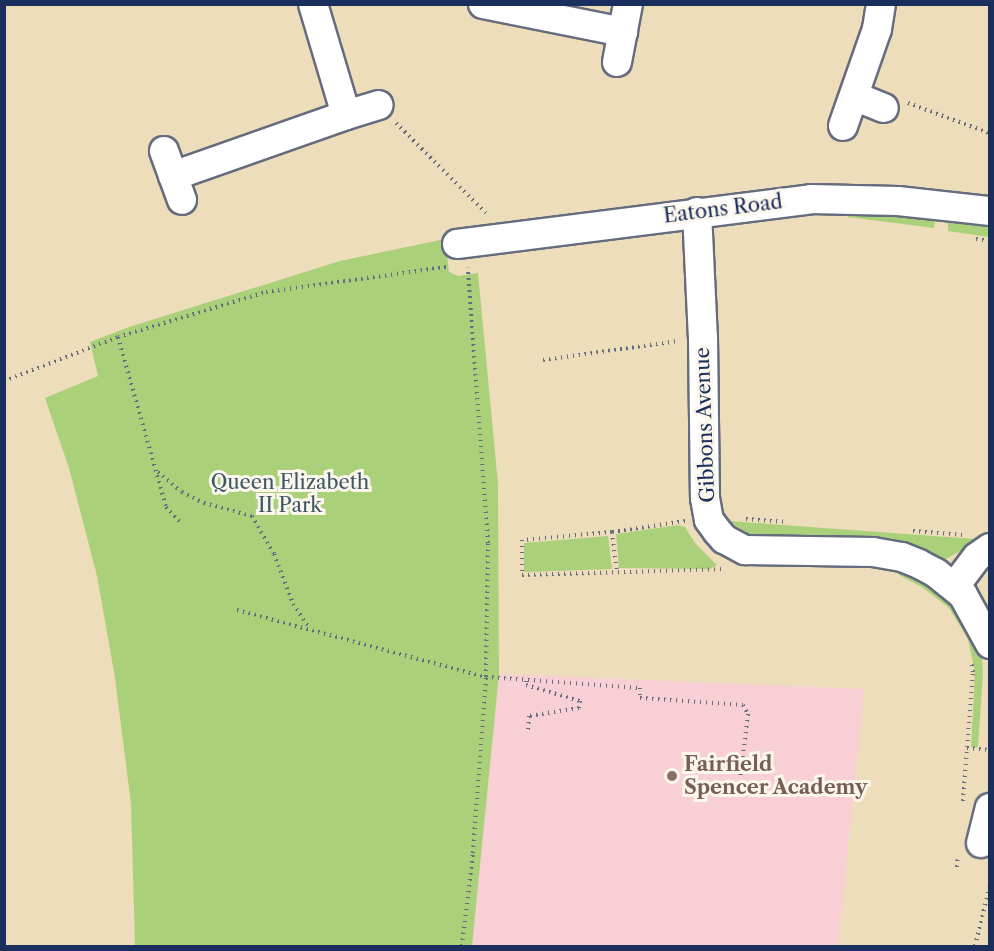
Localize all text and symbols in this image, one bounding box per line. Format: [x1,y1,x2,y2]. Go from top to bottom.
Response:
street label: Eatons Road [662,190,784,228]
street label: Gibbons Avenue [690,347,720,503]
park label: Queen Elizabeth II Park [211,471,369,518]
place label: Fairfield Spencer Academy [684,752,868,799]
marker: Fairfield Spencer Academy [665,769,679,783]

